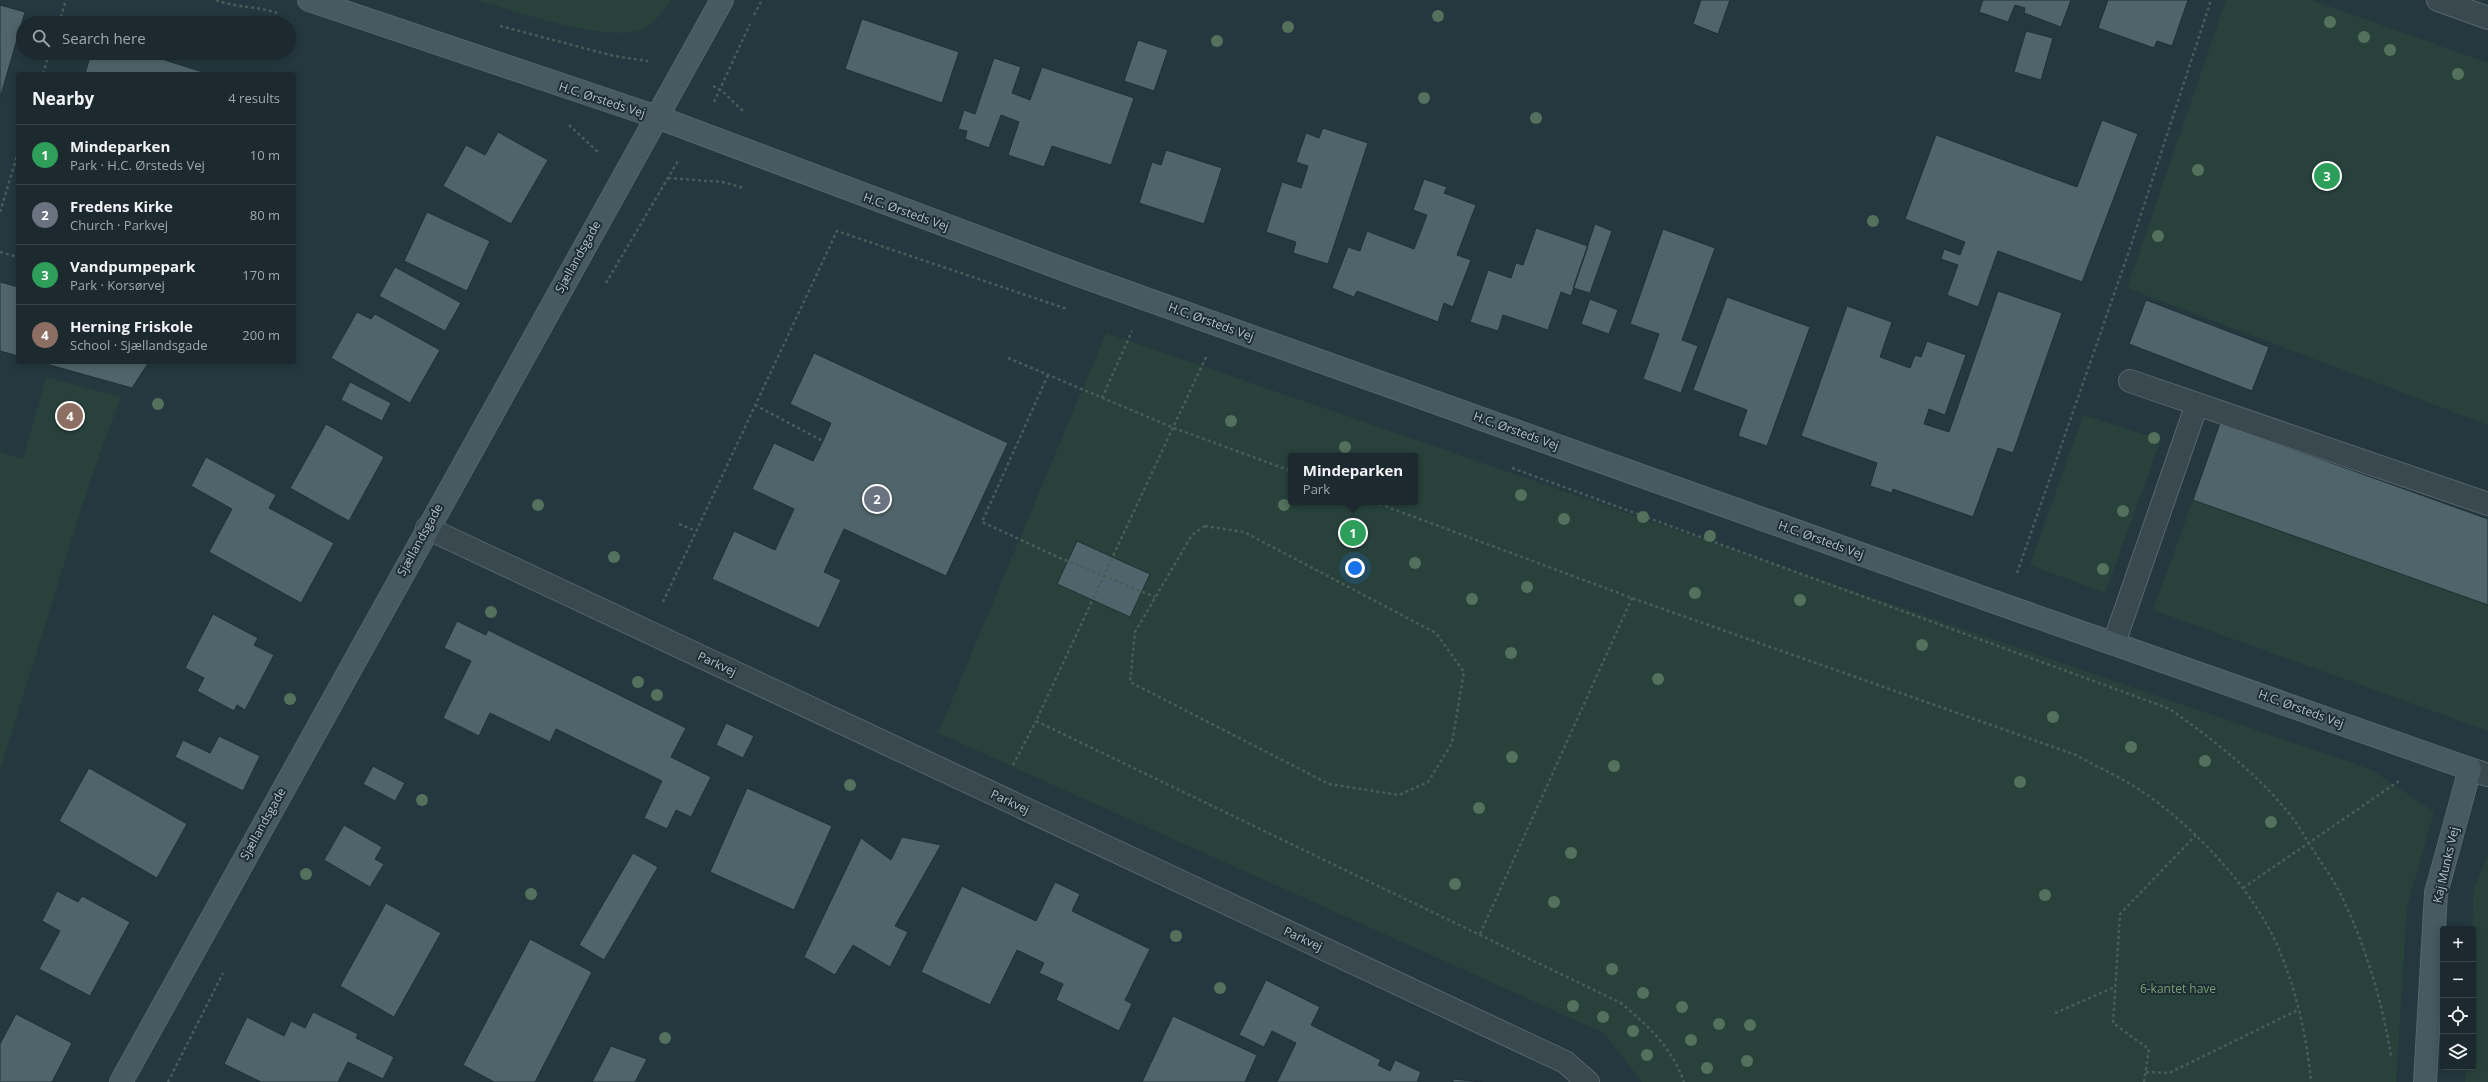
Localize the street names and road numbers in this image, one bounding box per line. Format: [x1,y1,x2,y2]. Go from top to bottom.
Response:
street label: H.C. Ørsteds Vej [557,78,648,121]
street label: H.C. Ørsteds Vej [861,188,951,235]
street label: Sjællandsgade [551,217,605,296]
street label: H.C. Ørsteds Vej [1166,298,1256,345]
street label: H.C. Ørsteds Vej [1471,407,1561,454]
street label: Sjællandsgade [393,500,447,579]
street label: H.C. Ørsteds Vej [1776,516,1866,563]
street label: Parkvej [695,647,739,680]
street label: H.C. Ørsteds Vej [2256,685,2346,732]
street label: Sjællandsgade [236,784,290,863]
street label: Parkvej [988,785,1032,818]
street label: Kaj Munks Vej [2428,825,2463,905]
street label: Parkvej [1281,922,1325,955]

